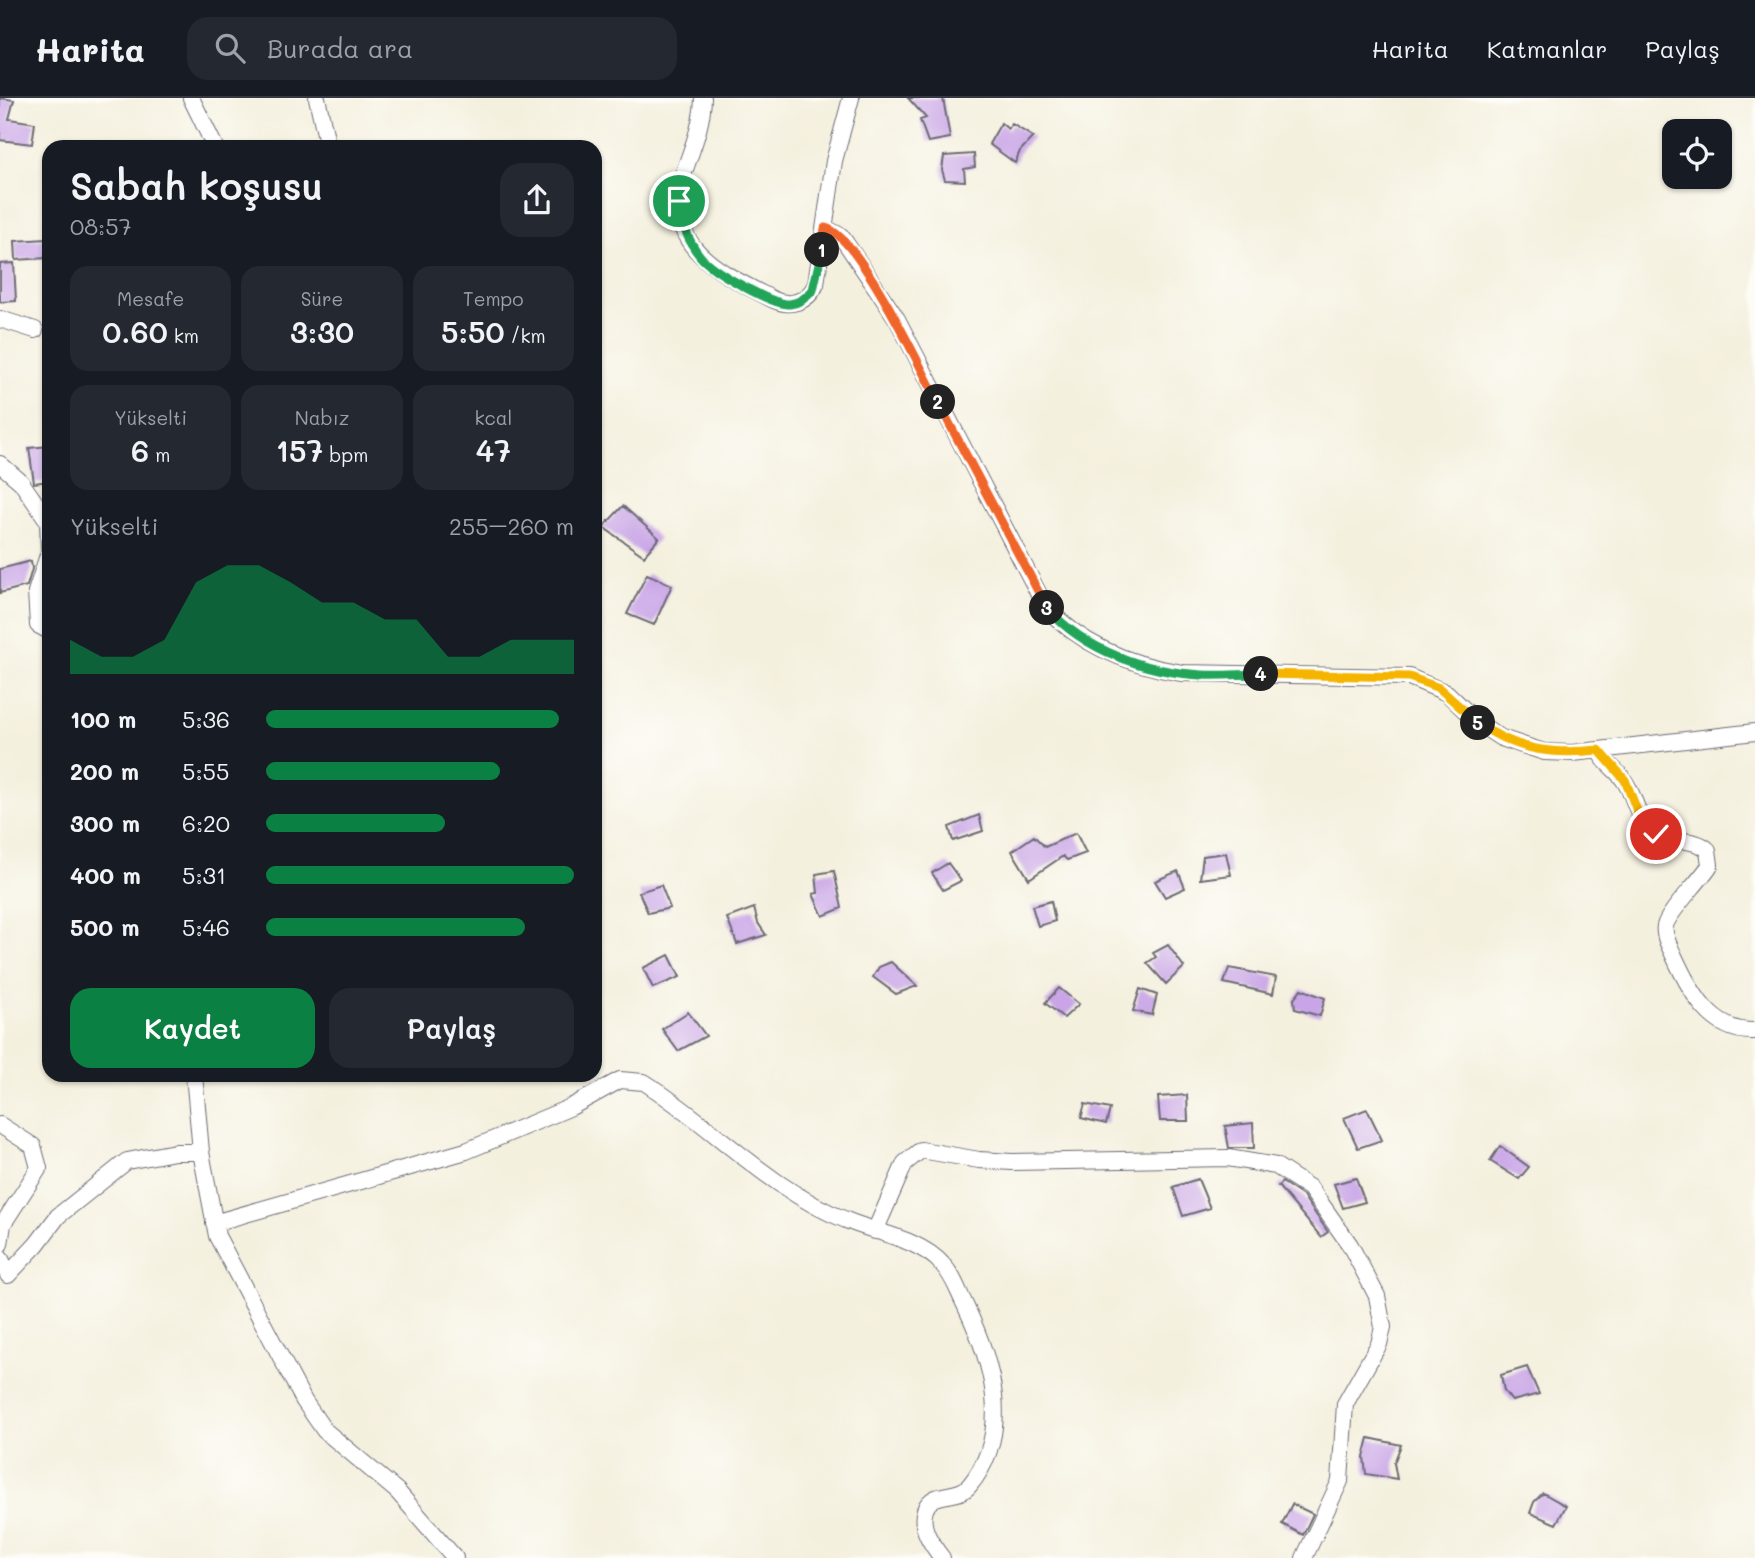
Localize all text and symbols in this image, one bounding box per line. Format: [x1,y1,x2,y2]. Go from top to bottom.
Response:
search box [187,17,677,80]
text: Harita [35,27,145,70]
icon: search [211,29,249,67]
text: Burada ara [267,31,413,65]
text: Harita [1372,33,1449,64]
text: Katmanlar [1487,33,1607,64]
text: Paylaş [1645,33,1720,64]
map controls [1662,119,1732,189]
button: locate [1662,119,1732,189]
text: Sabah koşusu [70,160,323,210]
button: share [500,163,574,237]
pin [649,171,709,231]
icon: arrive [660,182,698,220]
text: 08:57 [70,211,131,241]
pin: 1 [804,232,840,268]
text: 1 [817,237,826,262]
text: Mesafe [117,286,184,311]
text: Süre [301,286,343,311]
text: Tempo [463,286,524,311]
text: 0.60 [102,311,168,351]
text: 3:30 [290,311,354,351]
text: 5:50 [441,311,504,351]
text: km [168,323,199,348]
text: /km [504,323,546,348]
pin: 2 [920,384,956,420]
text: 2 [932,389,943,414]
text: Yükselti [114,405,187,430]
text: Nabız [295,405,349,430]
text: kcal [474,405,512,430]
text: 6 [131,430,149,470]
text: 157 [276,430,323,470]
text: 47 [476,430,511,470]
text: m [149,442,170,467]
text: bpm [323,442,368,467]
text: Yükselti [70,511,158,541]
text: 255–260 m [449,511,574,541]
pin: 3 [1030,590,1064,626]
text: 3 [1041,595,1052,620]
pin: 4 [1244,656,1278,692]
text: 4 [1254,661,1267,686]
text: 100 m [70,704,136,734]
text: 5:36 [182,704,230,734]
pin: 5 [1460,706,1496,740]
text: 5 [1472,710,1483,735]
text: 200 m [70,756,139,786]
text: 5:55 [182,756,229,786]
pin [1626,804,1686,864]
text: 300 m [70,808,140,838]
text: 6:20 [182,808,230,838]
icon: check [1637,815,1675,853]
text: 400 m [70,860,141,890]
text: 5:31 [182,860,226,890]
text: 500 m [70,912,140,942]
text: 5:46 [182,912,230,942]
button: Kaydet [70,988,315,1068]
button: Paylaş [329,988,574,1068]

